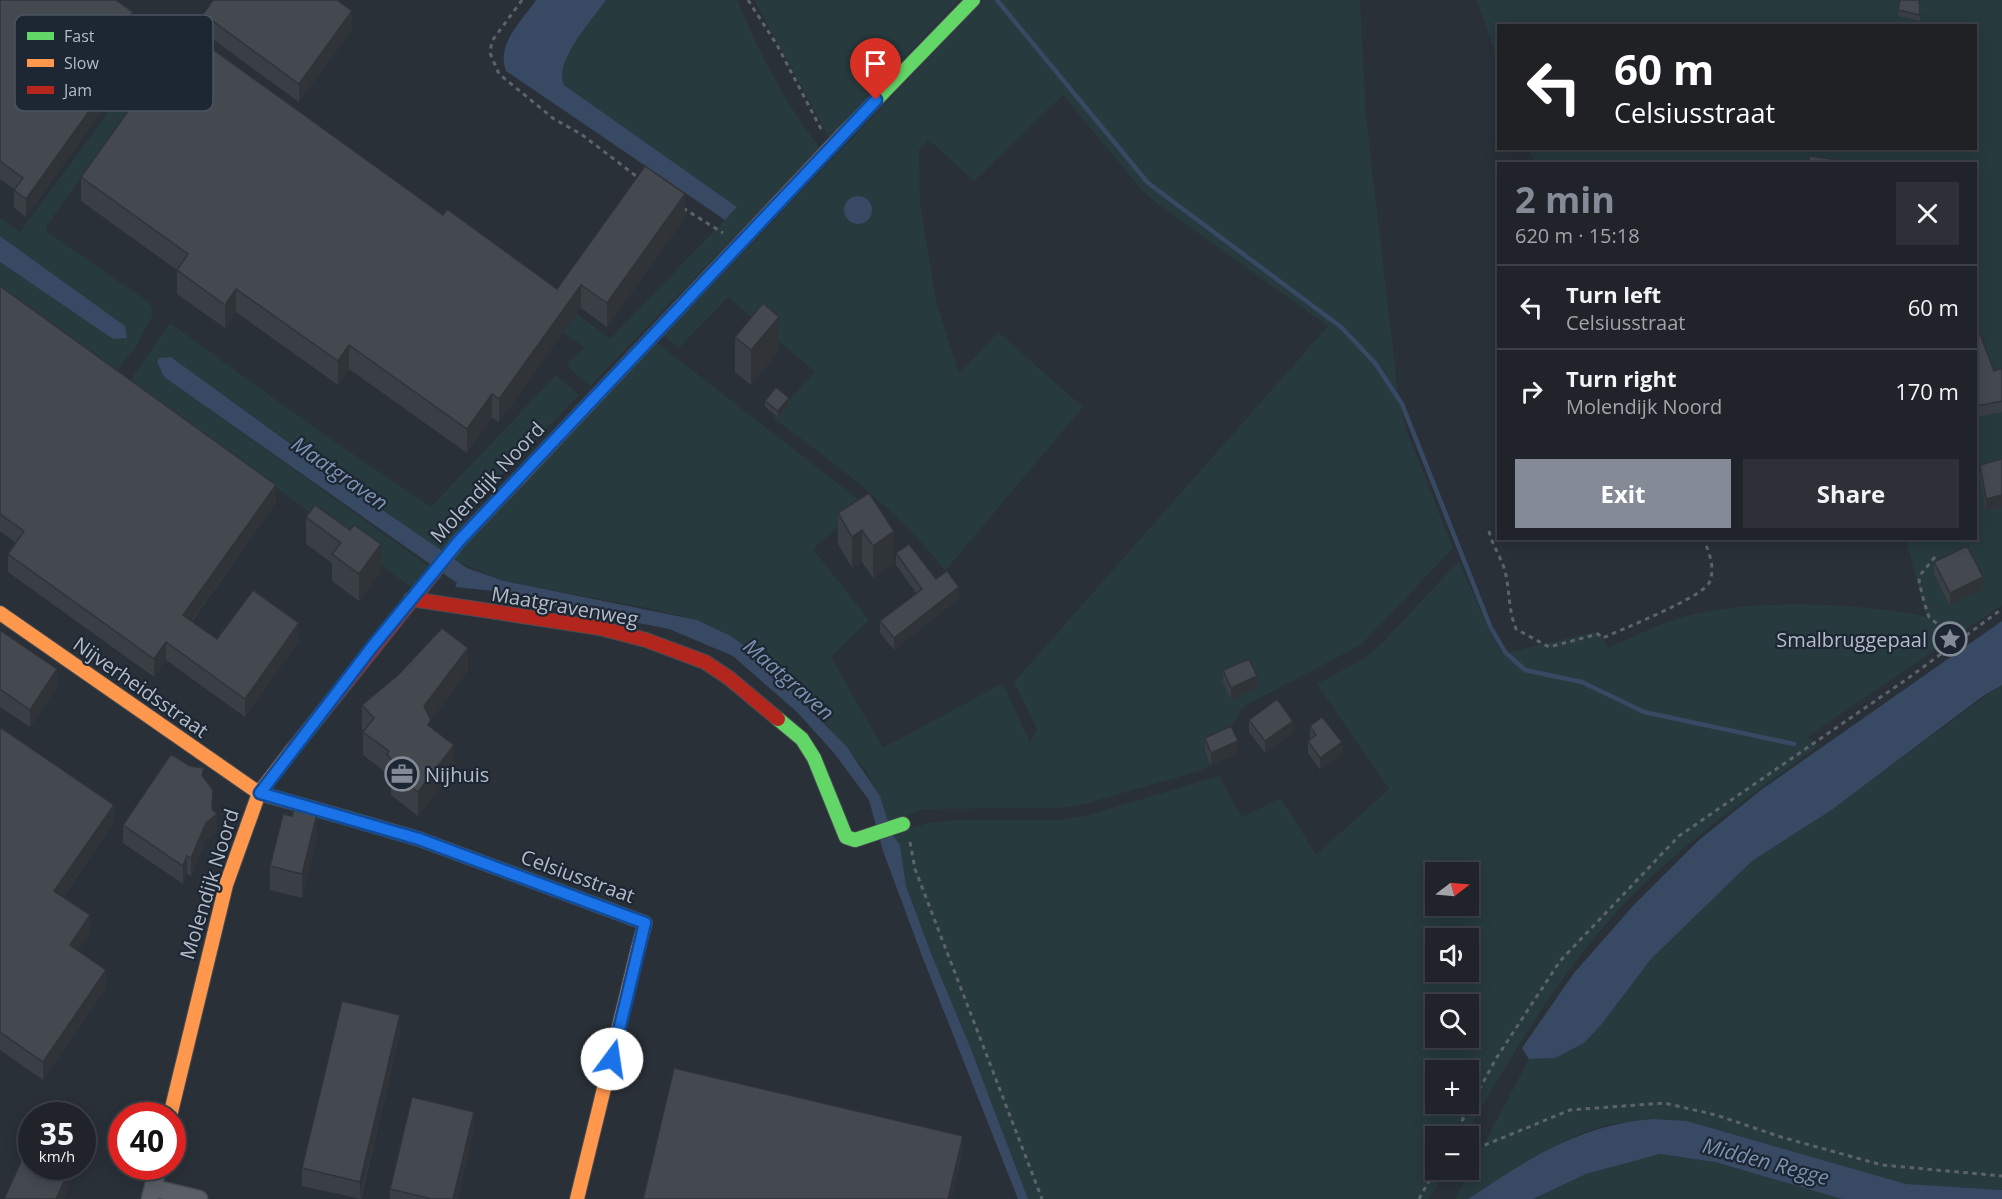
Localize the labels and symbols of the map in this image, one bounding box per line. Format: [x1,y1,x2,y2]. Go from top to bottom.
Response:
legend [15,15,213,111]
text: Fast [64,25,95,47]
pin [850,38,901,100]
text: Slow [64,52,99,74]
text: Jam [62,79,92,101]
street label: Molendijk Noord [424,416,550,548]
water label: Maatgraven [286,430,394,516]
street label: Maatgravenweg [489,580,641,632]
place icon: Smalbruggepaal [1932,621,1968,657]
place label: Smalbruggepaal [1776,626,1927,653]
street label: Nijverheidsstraat [68,630,214,744]
water label: Maatgraven [738,632,840,726]
office icon: Nijhuis [384,756,420,792]
place label: Nijhuis [425,761,489,788]
street label: Molendijk Noord [173,805,245,963]
street label: Celsiusstraat [517,843,639,909]
north arrow [1425,862,1479,916]
position arrow [580,1027,644,1091]
speed limit sign: 40 [108,1102,186,1180]
water label: Midden Regge [1700,1131,1832,1191]

